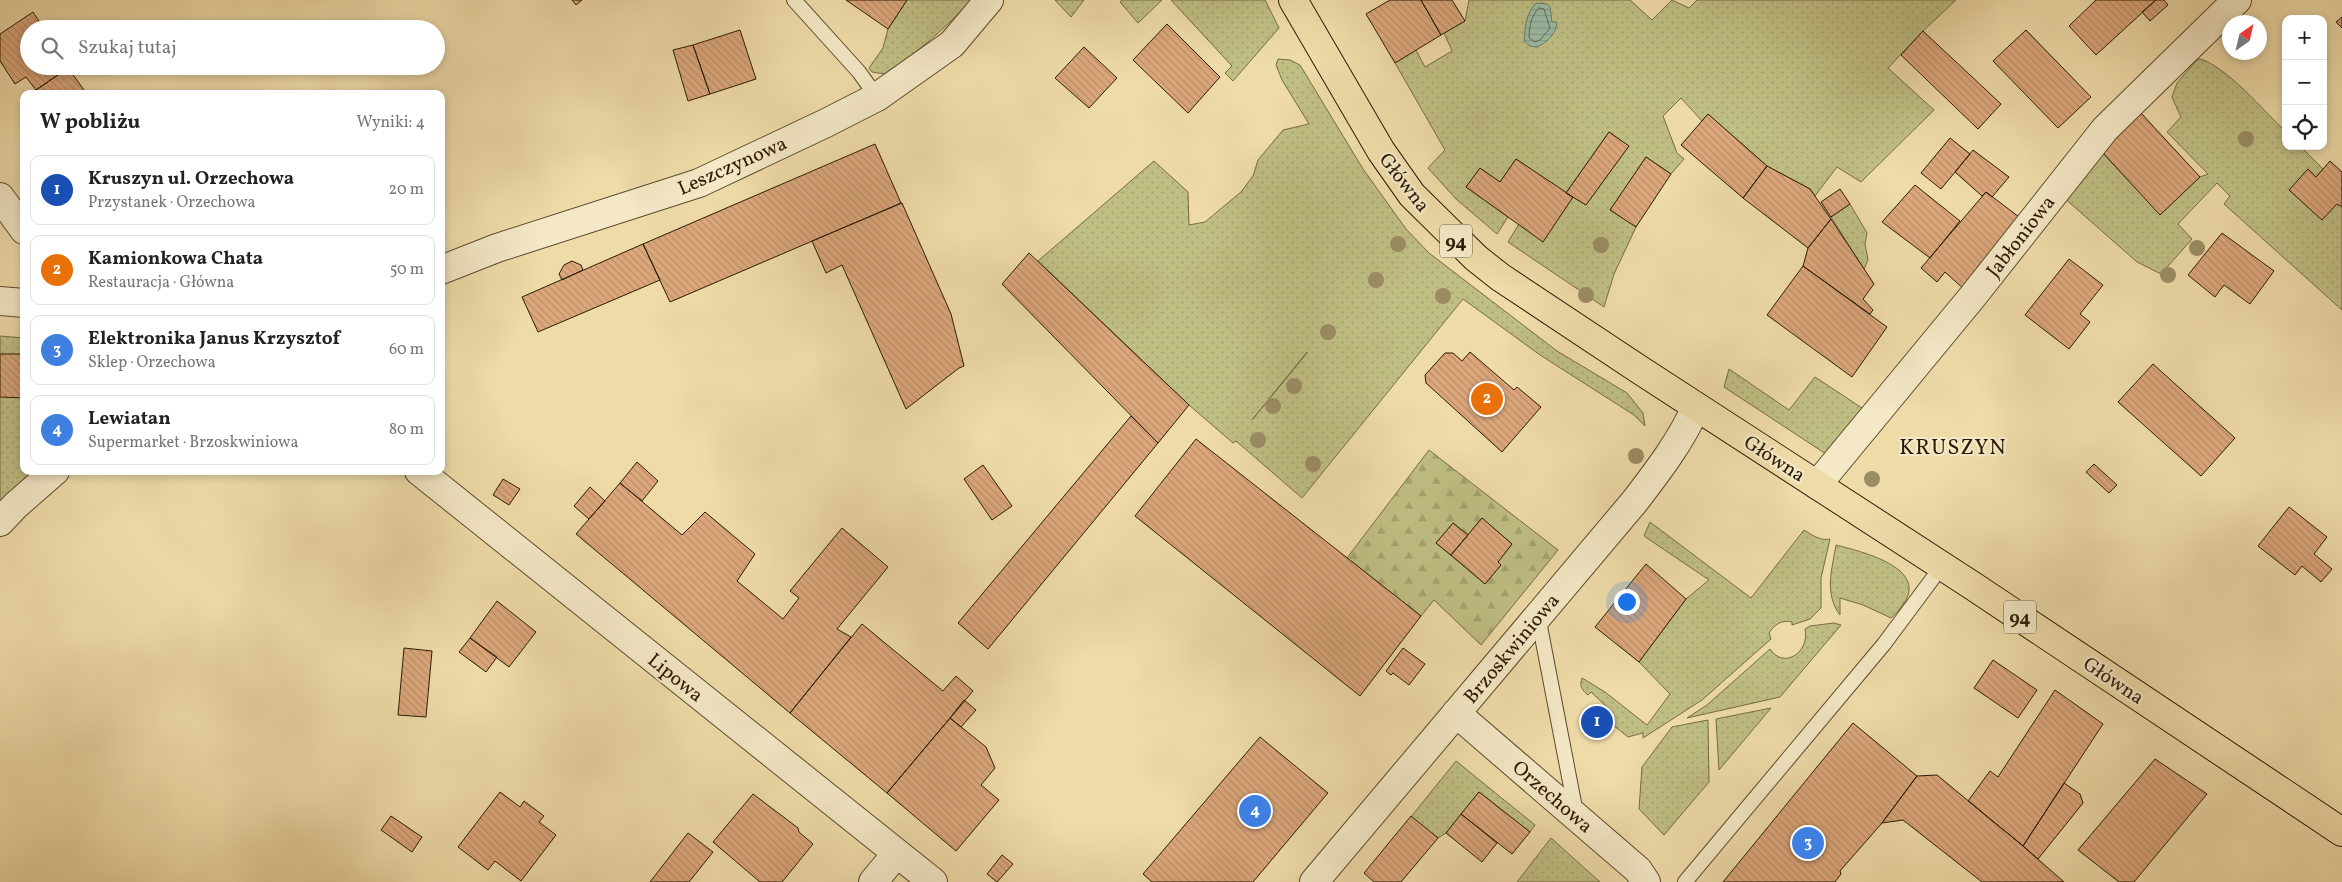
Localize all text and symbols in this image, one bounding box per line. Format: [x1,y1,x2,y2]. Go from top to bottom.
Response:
north arrow [2222,15,2267,60]
map controls [2282,15,2327,150]
button: + [2282,15,2327,60]
search box [20,20,445,75]
icon: search [38,34,66,62]
text: Szukaj tutaj [78,35,177,61]
button: − [2282,60,2327,105]
button: locate [2282,105,2327,150]
text: W pobliżu [40,108,140,137]
text: Wyniki: 4 [357,112,425,134]
street label: Leszczynowa [674,130,792,203]
street label: Główna [1371,148,1436,219]
text: Kruszyn ul. Orzechowa [88,166,294,192]
text: 1 [54,179,60,201]
text: 20 m [389,179,424,201]
street label: Jabłoniowa [1980,190,2063,284]
text: Przystanek · Orzechowa [88,192,256,214]
road number: 94 [1440,225,1472,258]
text: Kamionkowa Chata [88,246,263,272]
text: 2 [53,259,61,281]
text: 50 m [390,259,424,281]
text: Restauracja · Główna [88,272,234,294]
text: Elektronika Janus Krzysztof [88,326,340,352]
text: 3 [53,339,61,361]
text: 60 m [389,339,424,361]
text: Sklep · Orzechowa [88,352,216,374]
pin: 2 [1471,380,1503,418]
text: Lewiatan [88,406,171,432]
text: 4 [52,419,62,441]
text: 80 m [389,419,424,441]
street label: Główna [1738,429,1810,490]
text: Supermarket · Brzoskwiniowa [88,432,298,454]
district label: KRUSZYN [1899,433,2007,464]
street label: Brzoskwiniowa [1458,588,1567,710]
your location [1614,589,1640,615]
road number: 94 [2004,600,2036,634]
street label: Lipowa [641,647,709,710]
street label: Główna [2077,651,2149,712]
pin: 1 [1581,703,1613,741]
street label: Orzechowa [1505,755,1598,840]
pin: 4 [1239,792,1271,830]
pin: 3 [1792,824,1824,862]

